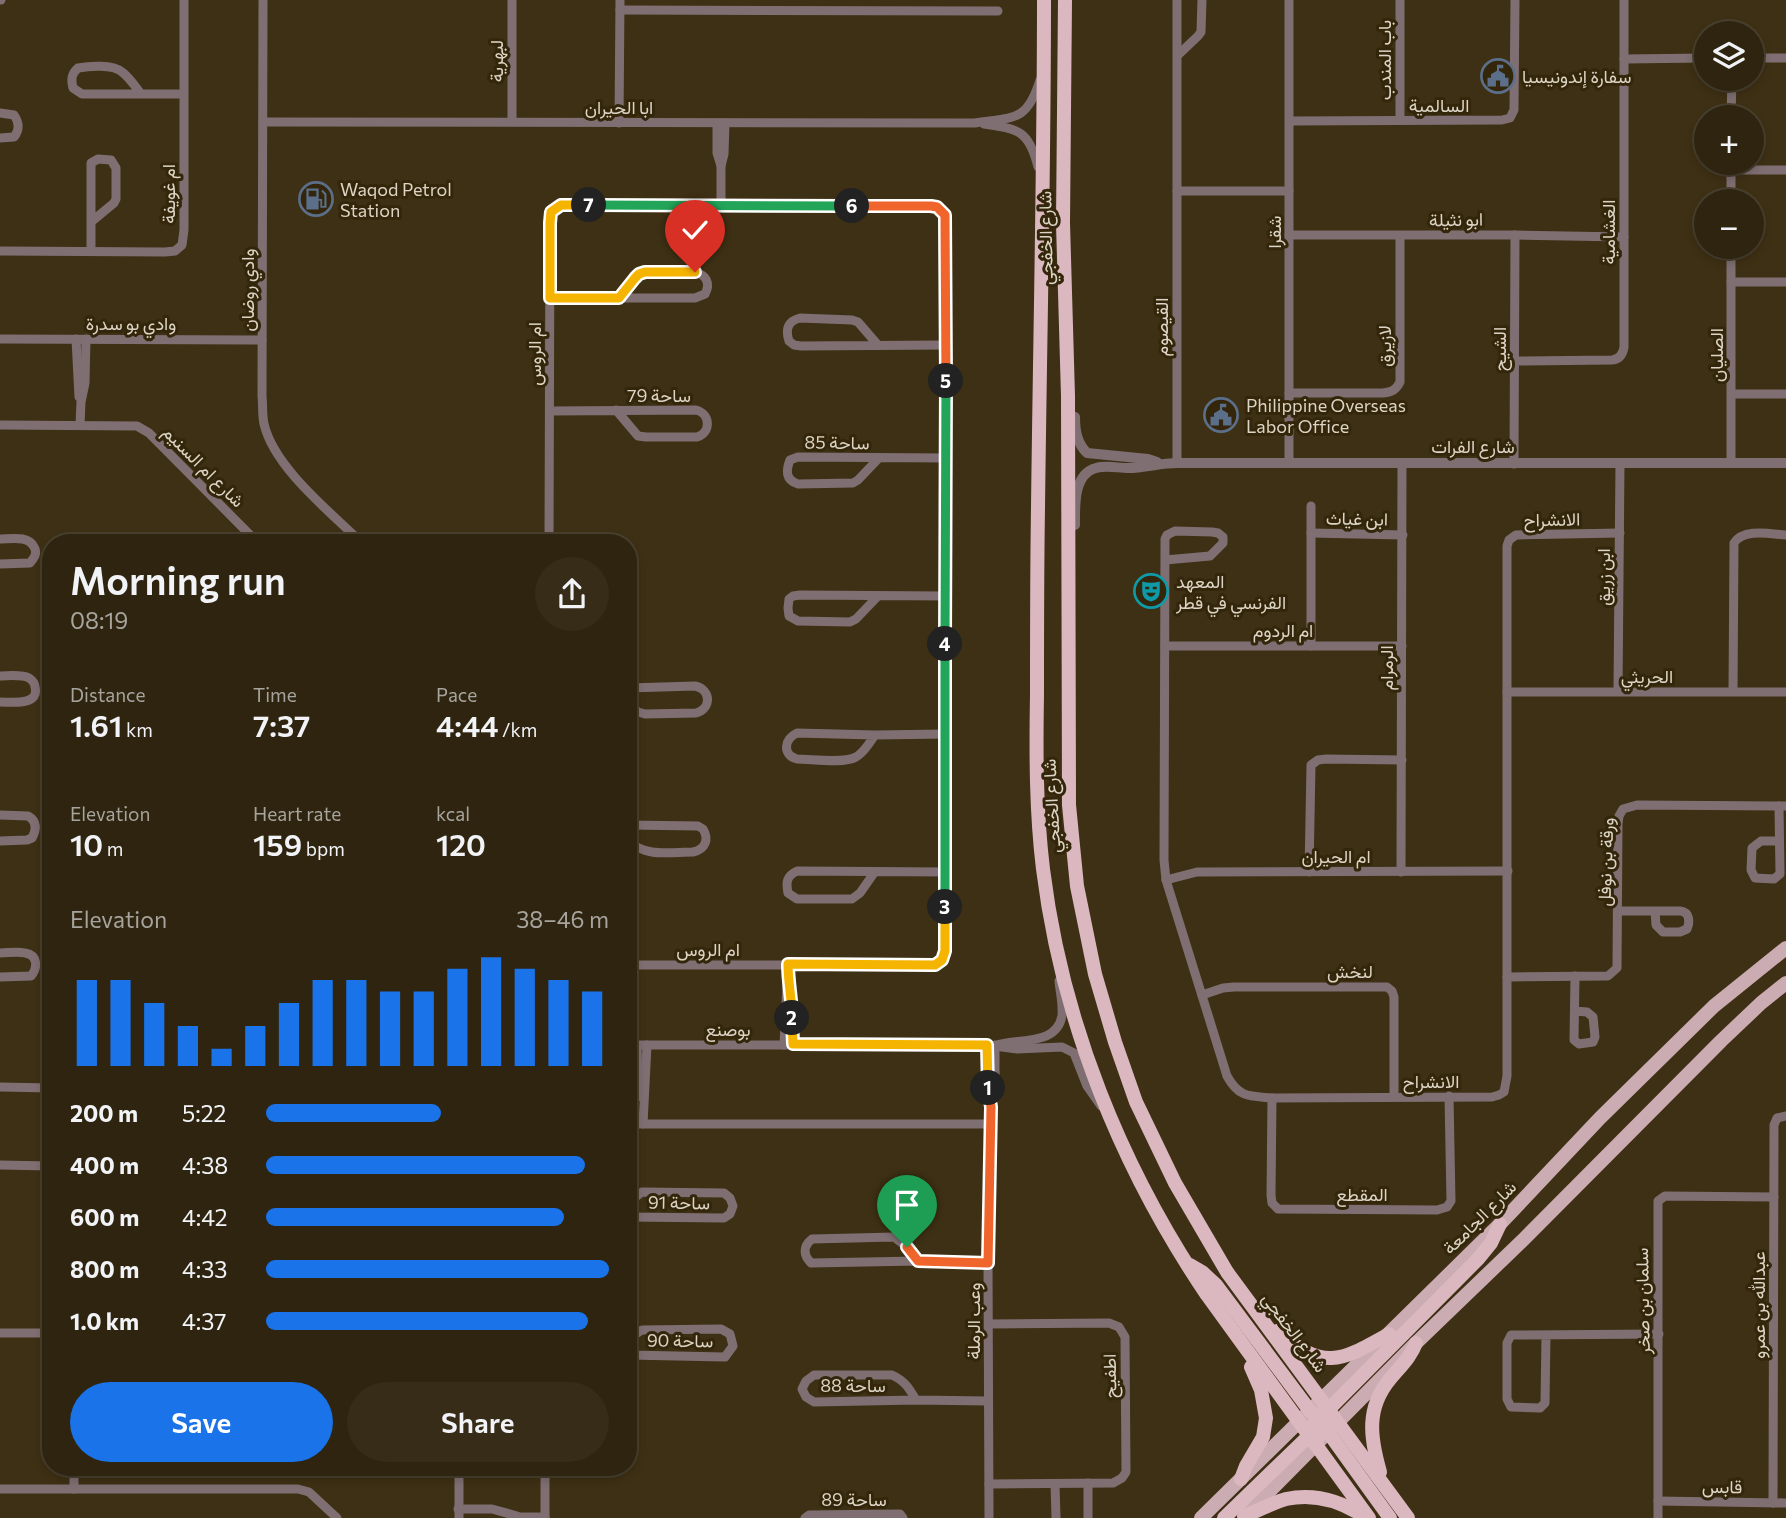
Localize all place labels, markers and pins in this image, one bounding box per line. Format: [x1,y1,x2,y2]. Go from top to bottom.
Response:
public building icon: سفارة إندونيسيا [1479,57,1517,95]
place label: سفارة إندونيسيا [1522,65,1631,89]
place label: Waqod Petrol Station [340,178,452,221]
fuel station icon: Waqod Petrol Station [297,180,335,218]
pin: 7 [572,188,606,222]
pin: 6 [834,188,870,224]
pin [665,200,725,272]
pin: 5 [928,364,964,398]
place label: Philippine Overseas Labor Office [1246,394,1406,437]
public building icon: Philippine Overseas Labor Office [1202,396,1240,434]
place label: المعهد الفرنسي في قطر [1175,570,1286,618]
theatre icon: المعهد الفرنسي في قطر [1132,572,1170,610]
pin: 4 [928,626,962,662]
pin: 3 [928,890,962,925]
pin: 2 [774,1000,810,1036]
pin: 1 [970,1070,1006,1106]
pin [877,1175,937,1247]

